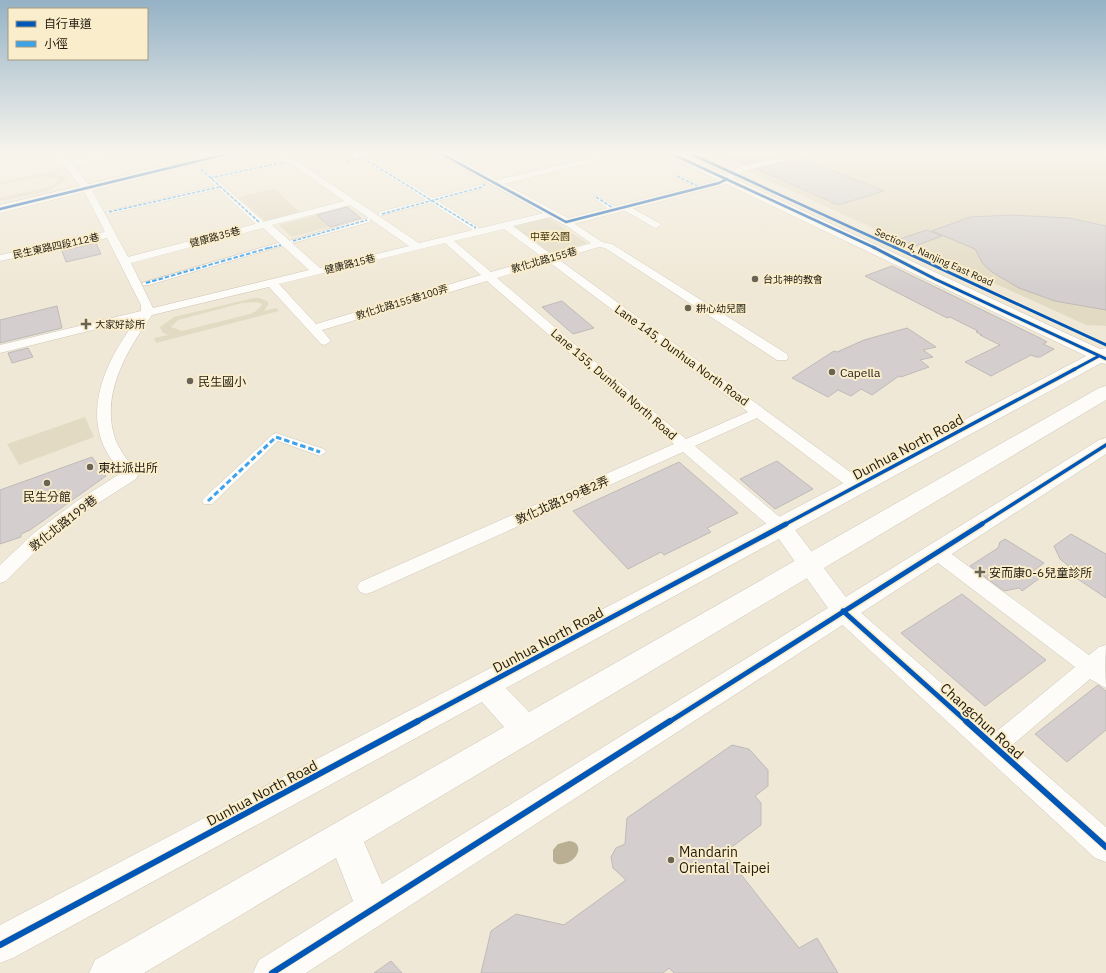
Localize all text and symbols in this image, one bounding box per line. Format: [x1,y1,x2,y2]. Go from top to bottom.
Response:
legend [8,8,148,60]
text: 自行車道 [44,16,92,31]
text: 小徑 [44,36,68,51]
street label: 健康路35巷 [188,224,242,250]
street label: Section 4, Nanjing East Road [873,225,995,289]
street label: 民生東路四段112巷 [12,230,100,262]
park label: 中華公園 [530,230,570,243]
street label: 敦化北路155巷 [510,244,578,276]
street label: 健康路15巷 [323,251,377,277]
place label: 台北神的教會 [763,273,823,286]
marker: 台北神的教會 [750,274,760,284]
street label: 敦化北路155巷100弄 [354,282,450,322]
street label: Lane 145, Dunhua North Road [612,301,752,409]
place label: 耕心幼兒園 [696,302,746,315]
marker: 耕心幼兒園 [683,303,693,313]
marker: 大家好診所 [80,318,92,330]
place label: 大家好診所 [95,318,145,331]
street label: Lane 155, Dunhua North Road [548,325,680,443]
place label: Capella [840,365,881,380]
marker: Capella [827,367,837,377]
place label: 民生國小 [198,374,246,389]
marker: 民生國小 [185,376,195,386]
street label: Dunhua North Road [849,410,967,484]
place label: 東社派出所 [98,460,158,475]
marker: 東社派出所 [85,462,95,472]
street label: 敦化北路199巷2弄 [513,473,611,527]
marker: 民生分館 [42,478,52,488]
place label: 民生分館 [23,489,71,504]
street label: 敦化北路199巷 [26,492,100,554]
place label: 安而康0-6兒童診所 [989,565,1092,580]
marker: 安而康0-6兒童診所 [974,566,986,578]
street label: Dunhua North Road [489,603,607,677]
street label: Changchun Road [937,679,1027,763]
street label: Dunhua North Road [203,756,321,830]
place label: Mandarin Oriental Taipei [679,843,770,877]
marker: Mandarin Oriental Taipei [666,855,676,865]

